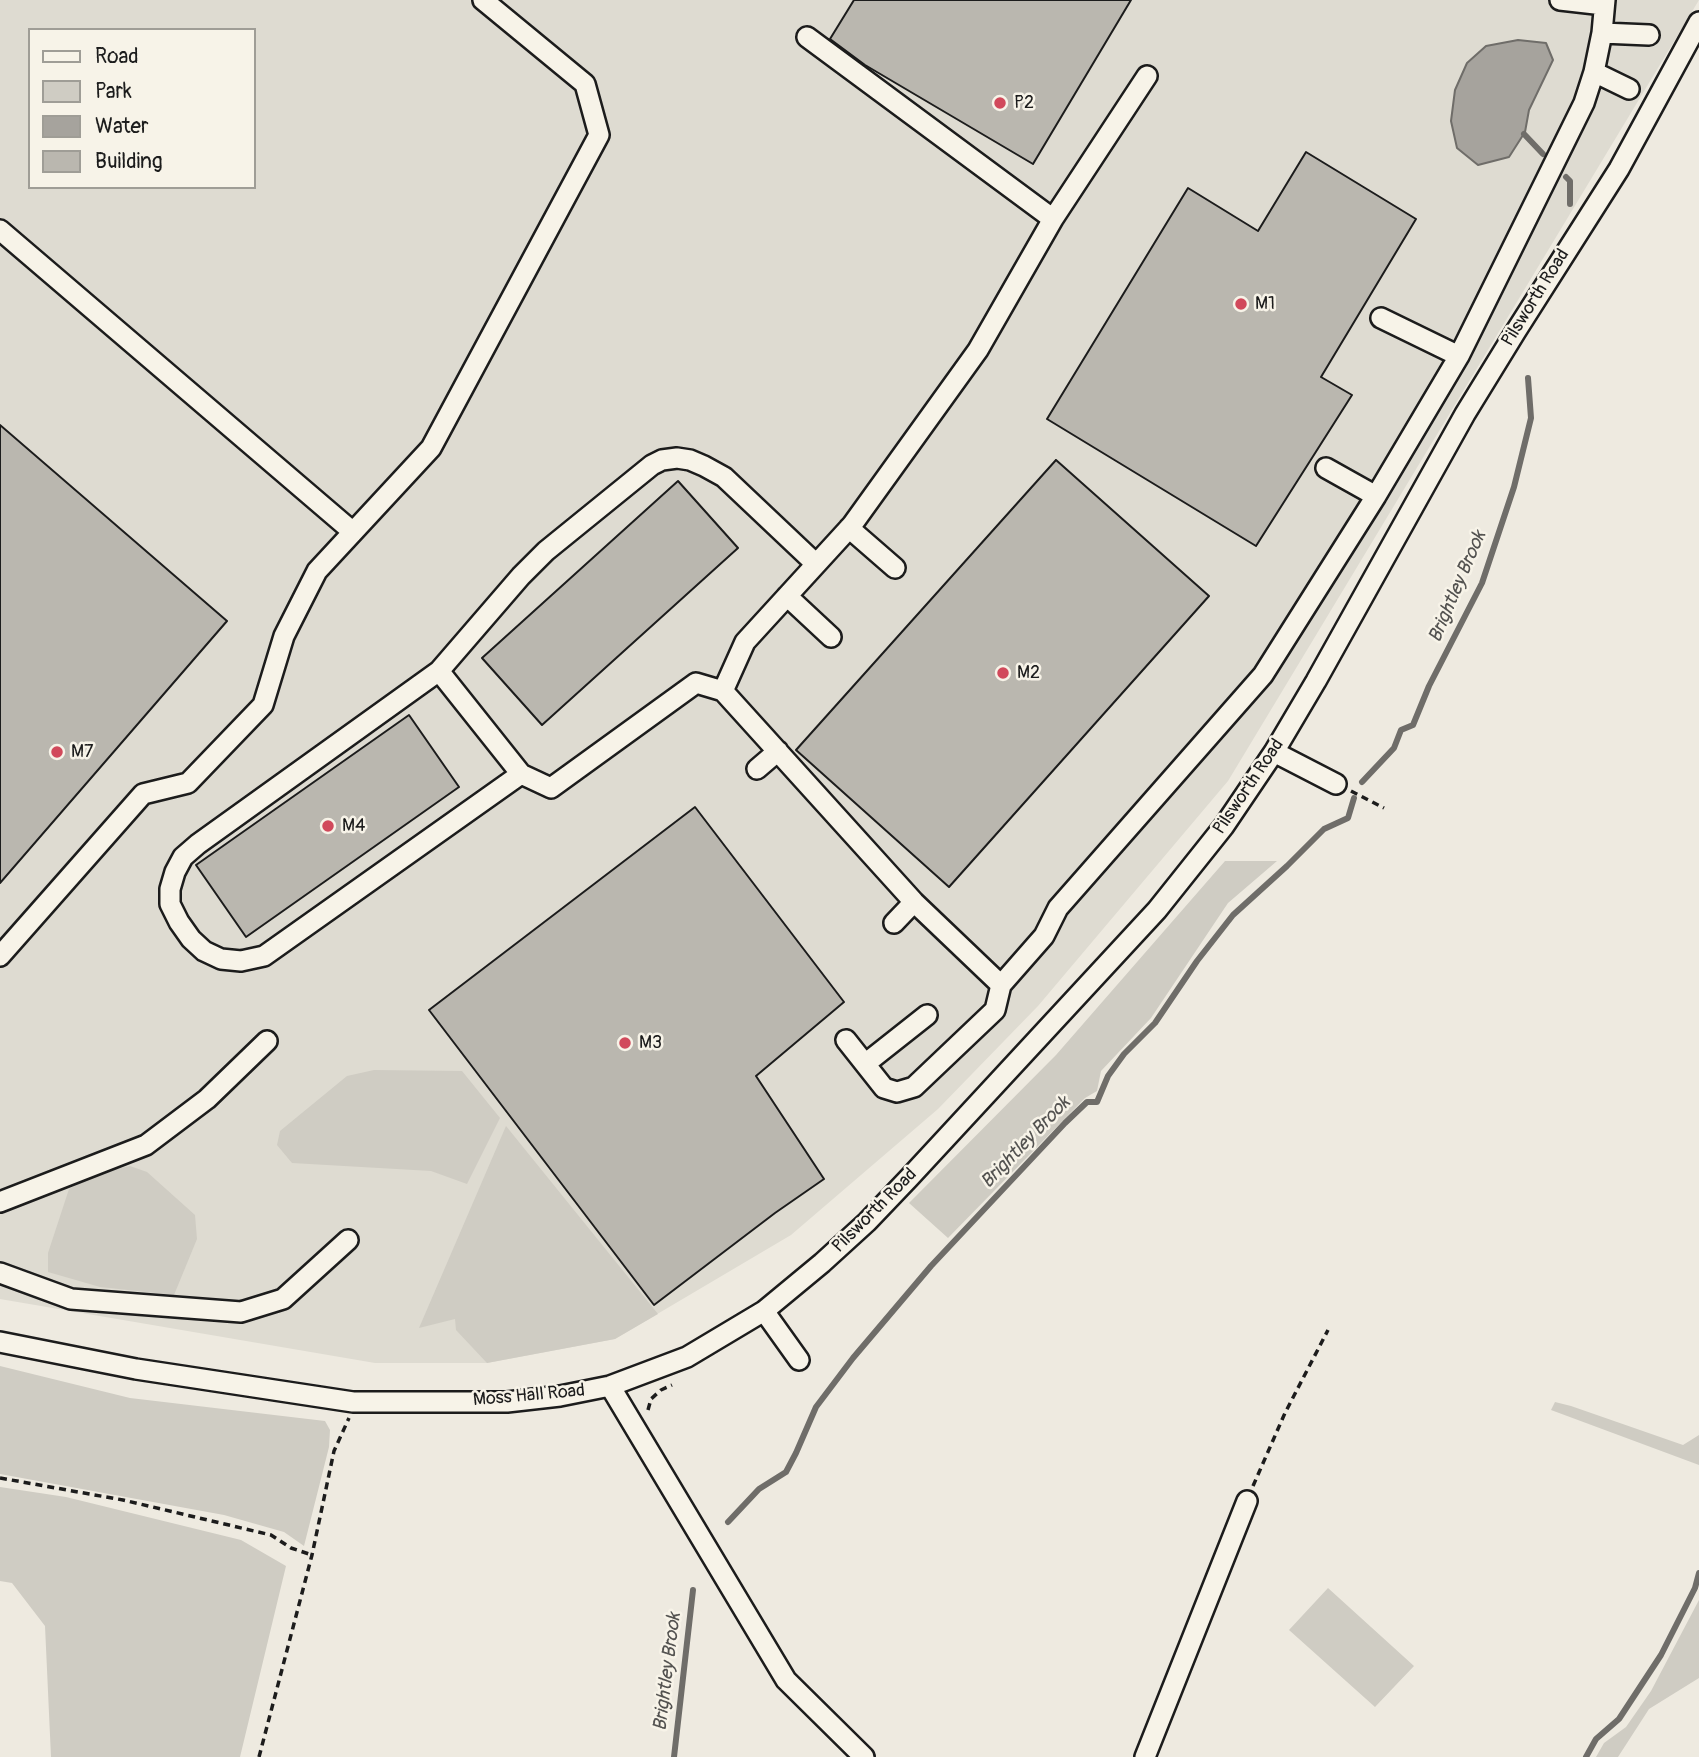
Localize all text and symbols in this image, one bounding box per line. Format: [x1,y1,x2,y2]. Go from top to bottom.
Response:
legend [28,28,256,189]
text: Road [95,43,139,70]
text: Park [95,78,132,105]
place label: P2 [1014,92,1034,114]
marker: P2 [992,95,1008,111]
text: Water [95,113,148,140]
text: Building [95,148,162,175]
street label: Pilsworth Road [1498,245,1574,351]
place label: M1 [1255,293,1275,315]
marker: M1 [1233,296,1249,312]
water label: Brightley Brook [1424,528,1492,646]
place label: M2 [1017,662,1040,684]
marker: M2 [995,665,1011,681]
street label: Pilsworth Road [1209,735,1289,839]
place label: M7 [71,741,93,763]
marker: M7 [49,744,65,760]
place label: M4 [342,815,365,837]
marker: M4 [320,818,336,834]
place label: M3 [639,1032,662,1054]
marker: M3 [617,1035,633,1051]
water label: Brightley Brook [977,1092,1075,1194]
street label: Pilsworth Road [828,1164,922,1258]
street label: Moss Hall Road [472,1380,586,1412]
water label: Brightley Brook [649,1612,687,1732]

